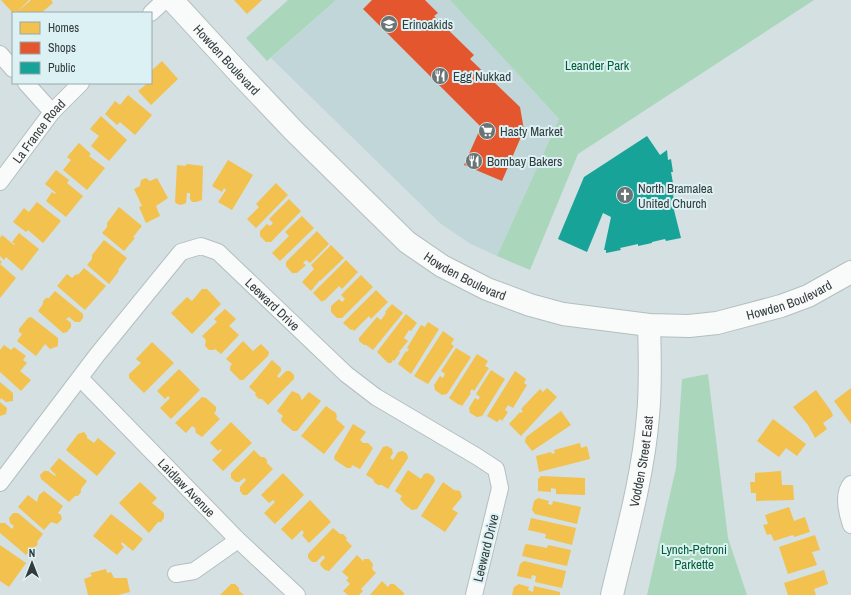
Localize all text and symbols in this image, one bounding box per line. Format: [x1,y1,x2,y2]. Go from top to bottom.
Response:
legend [12,12,152,84]
school or university icon: Erinoakids [379,14,399,34]
place label: Erinoakids [402,16,453,33]
text: Homes [48,20,79,36]
street label: Howden Boulevard [190,21,264,98]
text: Shops [48,40,76,56]
park label: Leander Park [565,57,630,74]
text: Public [48,60,75,76]
restaurant icon: Egg Nukkad [430,66,450,86]
place label: Egg Nukkad [453,68,511,85]
street label: La France Road [9,95,69,166]
supermarket icon: Hasty Market [477,121,497,141]
place label: Hasty Market [500,123,563,140]
restaurant icon: Bombay Bakers [464,151,484,171]
place label: Bombay Bakers [487,153,562,170]
place label: North Bramalea United Church [638,180,713,212]
church icon: North Bramalea United Church [615,185,635,205]
street label: Howden Boulevard [421,248,509,304]
street label: Leeward Drive [242,274,304,334]
street label: Howden Boulevard [744,276,835,323]
street label: Vodden Street East [625,415,656,508]
street label: Laidlaw Avenue [154,455,219,520]
street label: Leeward Drive [469,512,503,584]
park label: Lynch-Petroni Parkette [661,541,727,573]
north arrow [12,543,52,583]
text: N [29,546,35,560]

